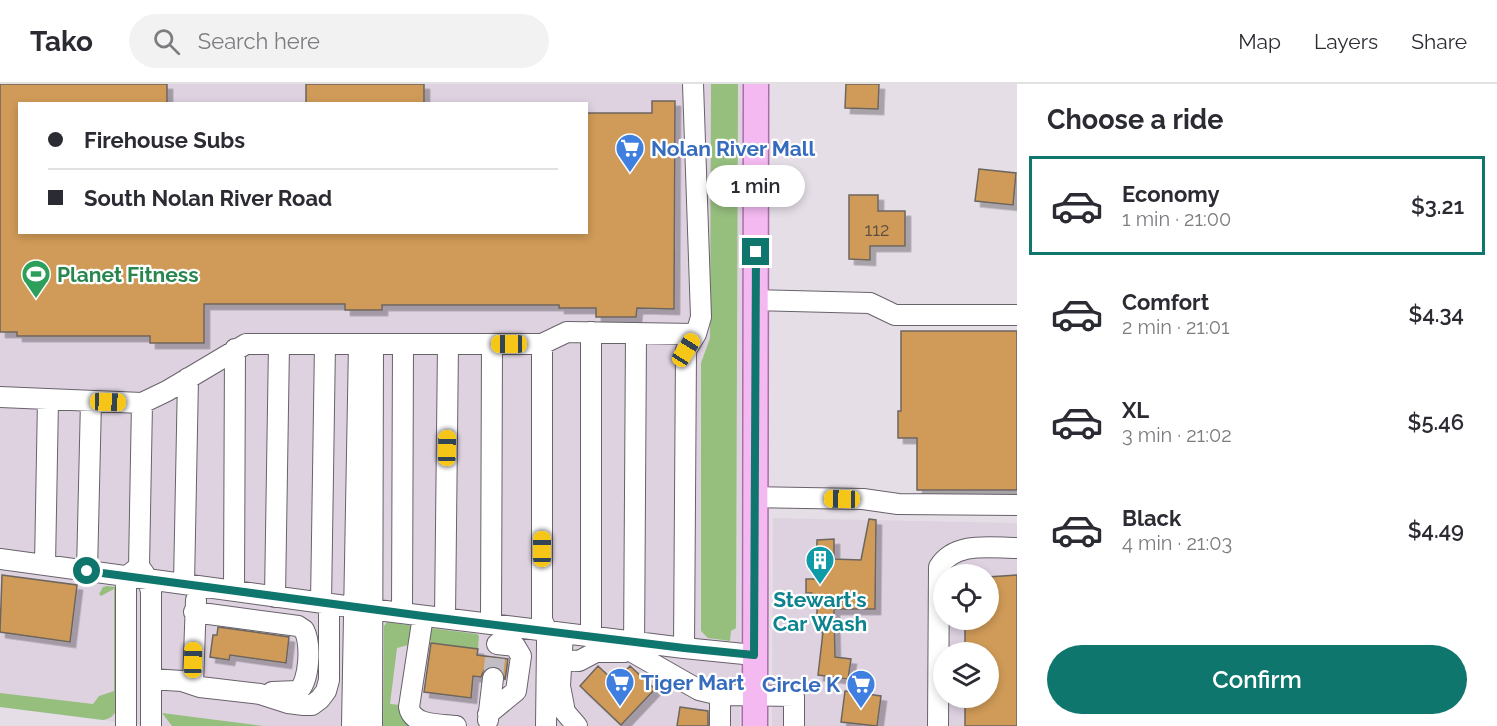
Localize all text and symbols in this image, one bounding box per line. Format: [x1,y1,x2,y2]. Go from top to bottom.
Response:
search box [129,14,549,68]
text: Tako [30,25,93,58]
icon: search [150,25,183,58]
text: Search here [198,28,320,54]
text: Map [1238,29,1281,54]
text: Layers [1314,29,1378,54]
text: Share [1411,29,1467,54]
text: Choose a ride [1047,104,1223,135]
text: Firehouse Subs [84,127,245,153]
supermarket icon: Nolan River Mall [614,132,646,174]
place label: Nolan River Mall [651,136,815,161]
callout: 1 min [706,165,806,207]
text: 1 min [731,174,780,198]
icon: car [1050,179,1104,233]
text: Economy [1122,181,1220,207]
text: South Nolan River Road [84,185,332,211]
text: $3.21 [1411,193,1464,219]
text: 1 min · 21:00 [1122,207,1231,231]
house number: 112 [865,219,889,240]
route end [742,238,769,265]
sports icon: Planet Fitness [20,258,52,300]
place label: Planet Fitness [57,262,199,287]
icon: car [1050,287,1104,341]
text: Comfort [1122,289,1209,315]
text: $4.34 [1409,301,1464,327]
text: 2 min · 21:01 [1122,315,1229,339]
car [669,330,703,370]
car [491,335,527,353]
car [90,392,126,412]
icon: car [1050,395,1104,449]
text: XL [1122,397,1149,423]
text: $5.46 [1408,409,1464,435]
text: 3 min · 21:02 [1122,423,1232,447]
car [438,430,456,466]
car [824,490,860,508]
icon: car [1050,503,1104,557]
text: Black [1122,505,1181,531]
text: $4.49 [1408,517,1464,543]
car [533,531,551,567]
text: 4 min · 21:03 [1122,531,1232,555]
building icon: Stewart's Car Wash [804,544,836,586]
route start [73,557,100,584]
map controls [933,564,999,708]
button: locate [933,564,999,630]
place label: Stewart's Car Wash [773,587,867,636]
car [184,642,202,678]
button: layers [933,642,999,708]
button: Confirm [1047,645,1467,714]
supermarket icon: Tiger Mart [604,666,636,708]
supermarket icon: Circle K [845,668,877,710]
place label: Tiger Mart [641,670,744,695]
place label: Circle K [762,672,841,697]

